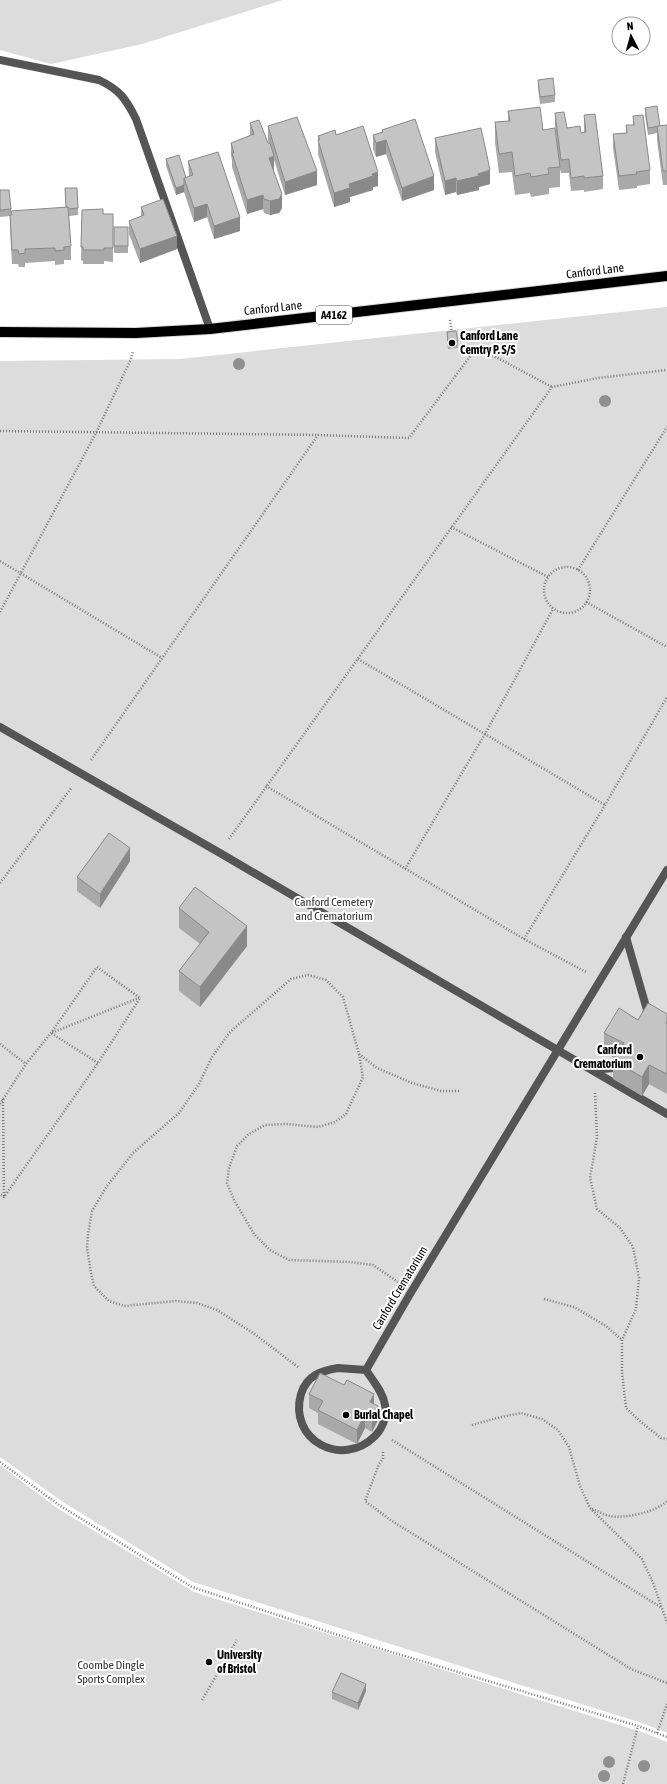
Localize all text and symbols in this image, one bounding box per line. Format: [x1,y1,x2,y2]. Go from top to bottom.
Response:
north arrow [611,16,651,56]
text: N [626,20,634,32]
street label: Canford Lane [565,261,625,281]
street label: Canford Lane [243,298,303,318]
road number: A4162 [316,306,352,324]
place label: Canford Lane Cemtry P. S/S [460,329,519,357]
marker: Canford Lane Cemtry P. S/S [447,338,457,348]
park label: Canford Cemetery and Crematorium [295,895,373,923]
place label: Canford Crematorium [574,1043,632,1071]
marker: Canford Crematorium [635,1052,645,1062]
street label: Canford Crematorium [370,1244,430,1332]
place label: Burial Chapel [354,1408,414,1422]
marker: Burial Chapel [341,1410,351,1420]
place label: University of Bristol [217,1648,262,1676]
marker: University of Bristol [204,1657,214,1667]
park label: Coombe Dingle Sports Complex [77,1658,145,1686]

